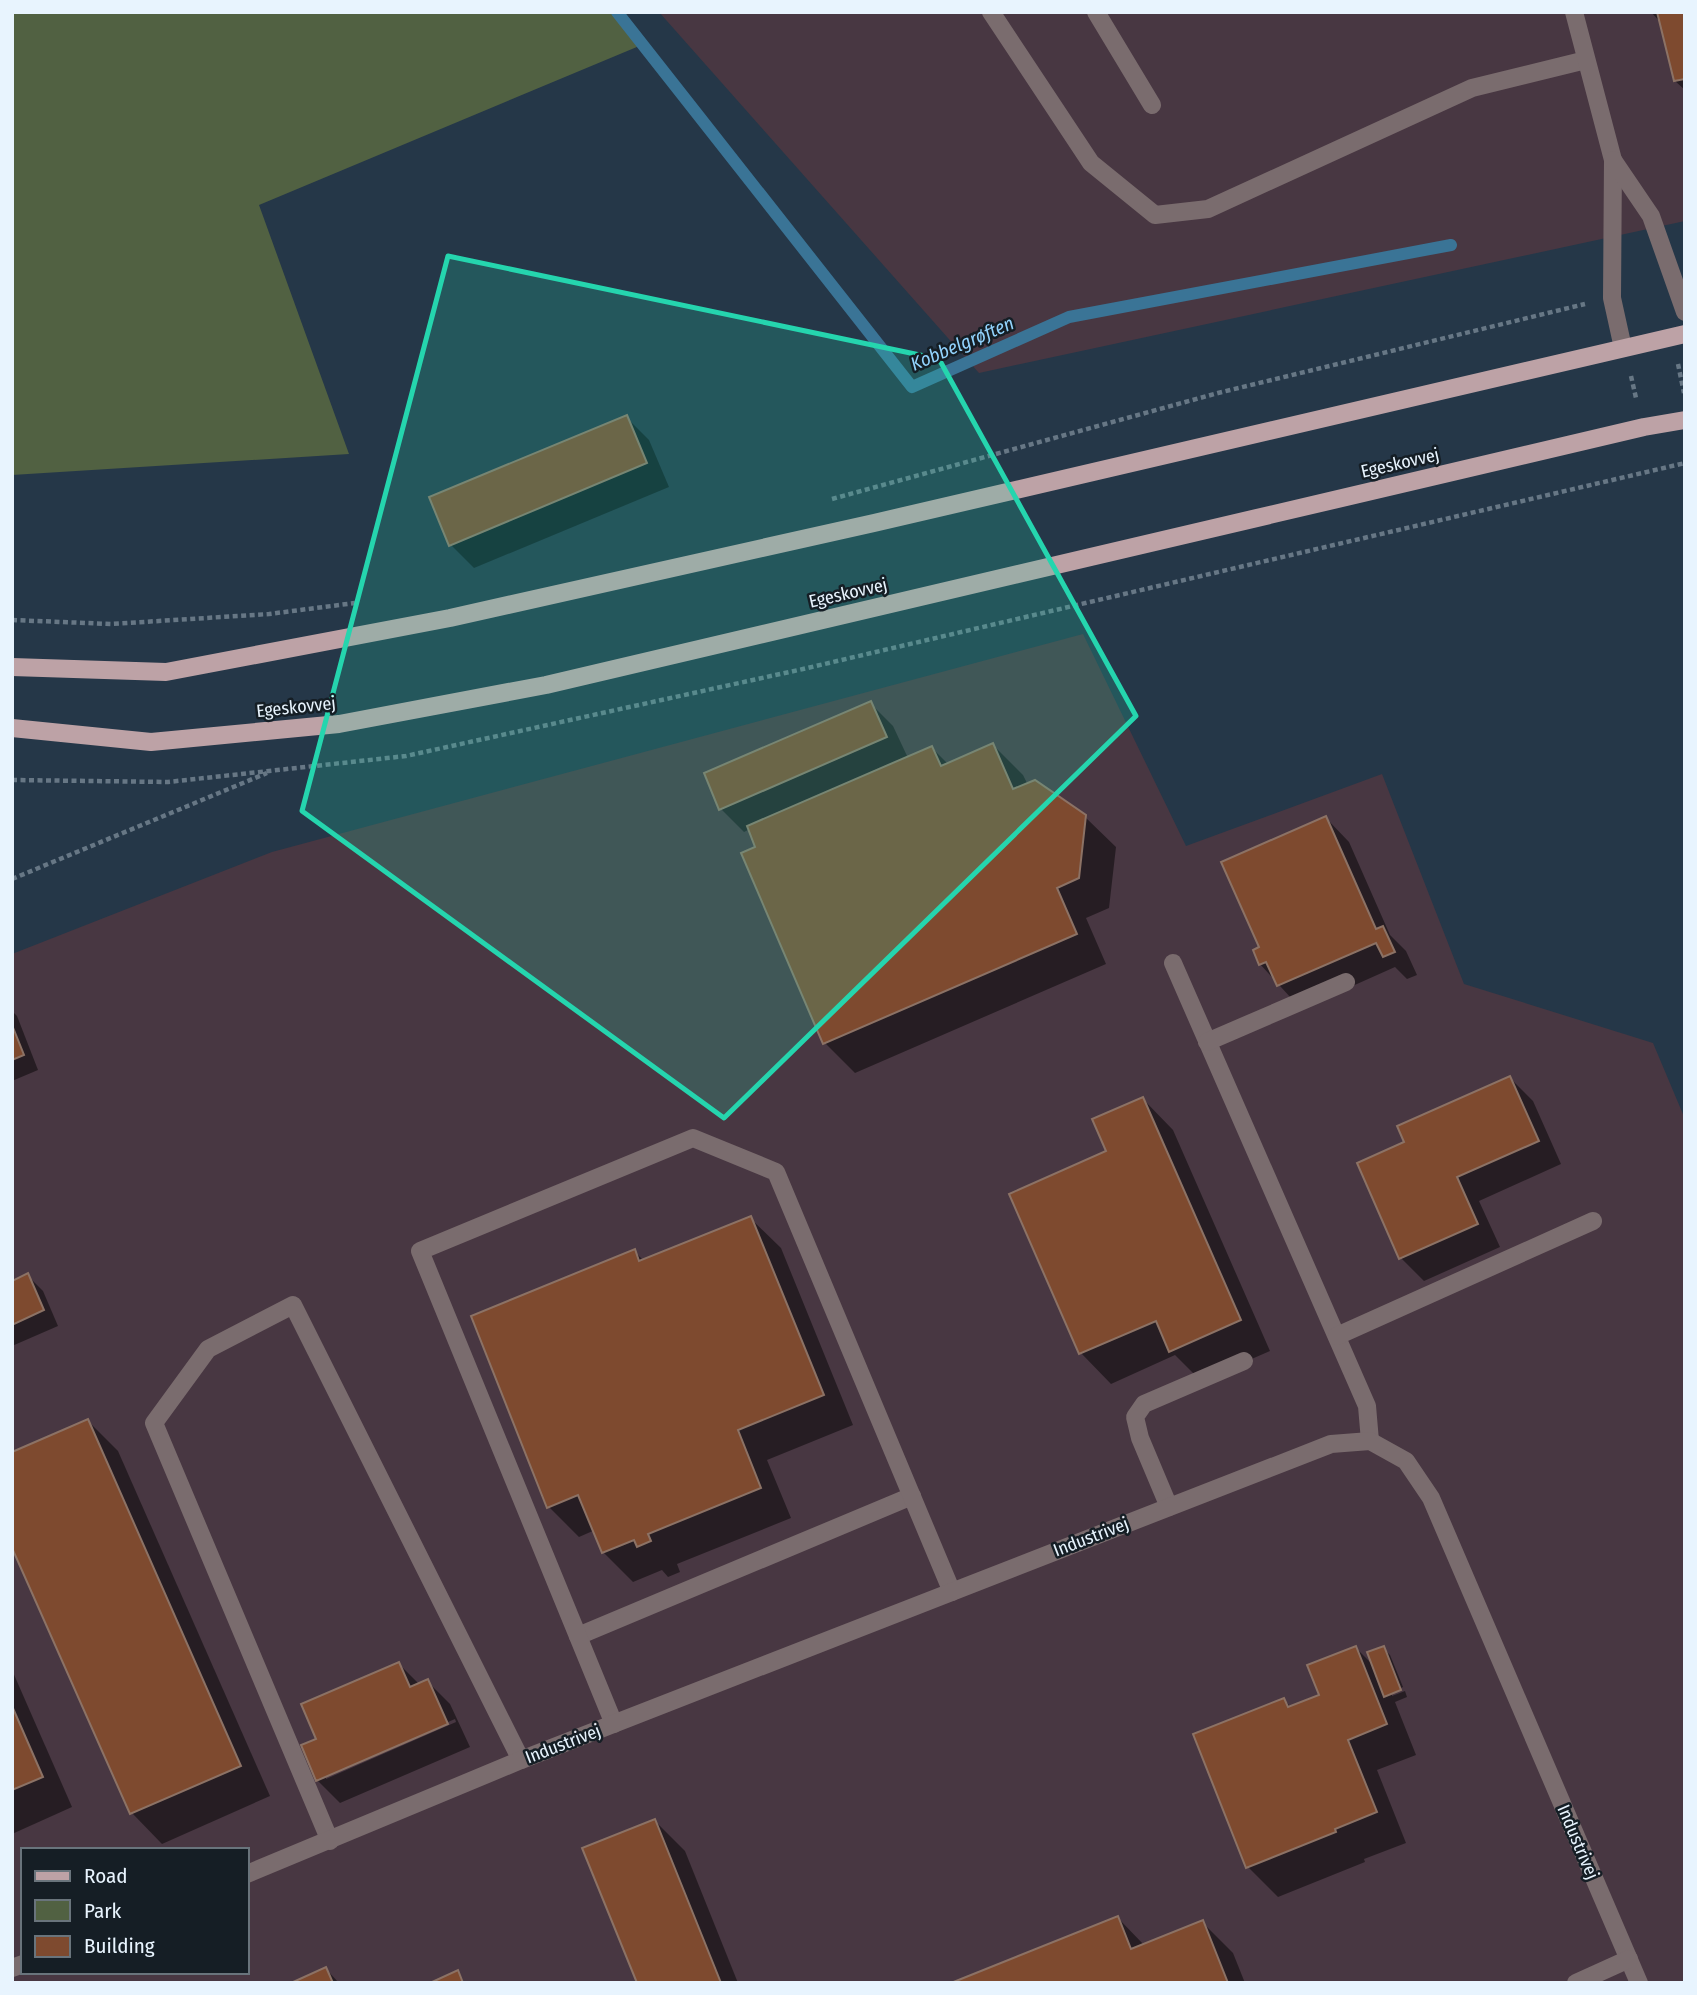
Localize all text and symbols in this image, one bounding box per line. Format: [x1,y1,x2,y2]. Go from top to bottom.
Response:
water label: Kobbelgrøften [907,311,1017,376]
street label: Egeskovvej [1359,443,1441,483]
street label: Egeskovvej [807,573,889,613]
street label: Egeskovvej [255,692,337,722]
street label: Industrivej [1050,1513,1132,1561]
street label: Industrivej [522,1720,604,1768]
street label: Industrivej [1552,1801,1604,1883]
legend [21,1848,248,1974]
text: Road [84,1863,128,1889]
text: Park [84,1898,122,1924]
text: Building [84,1933,155,1959]

